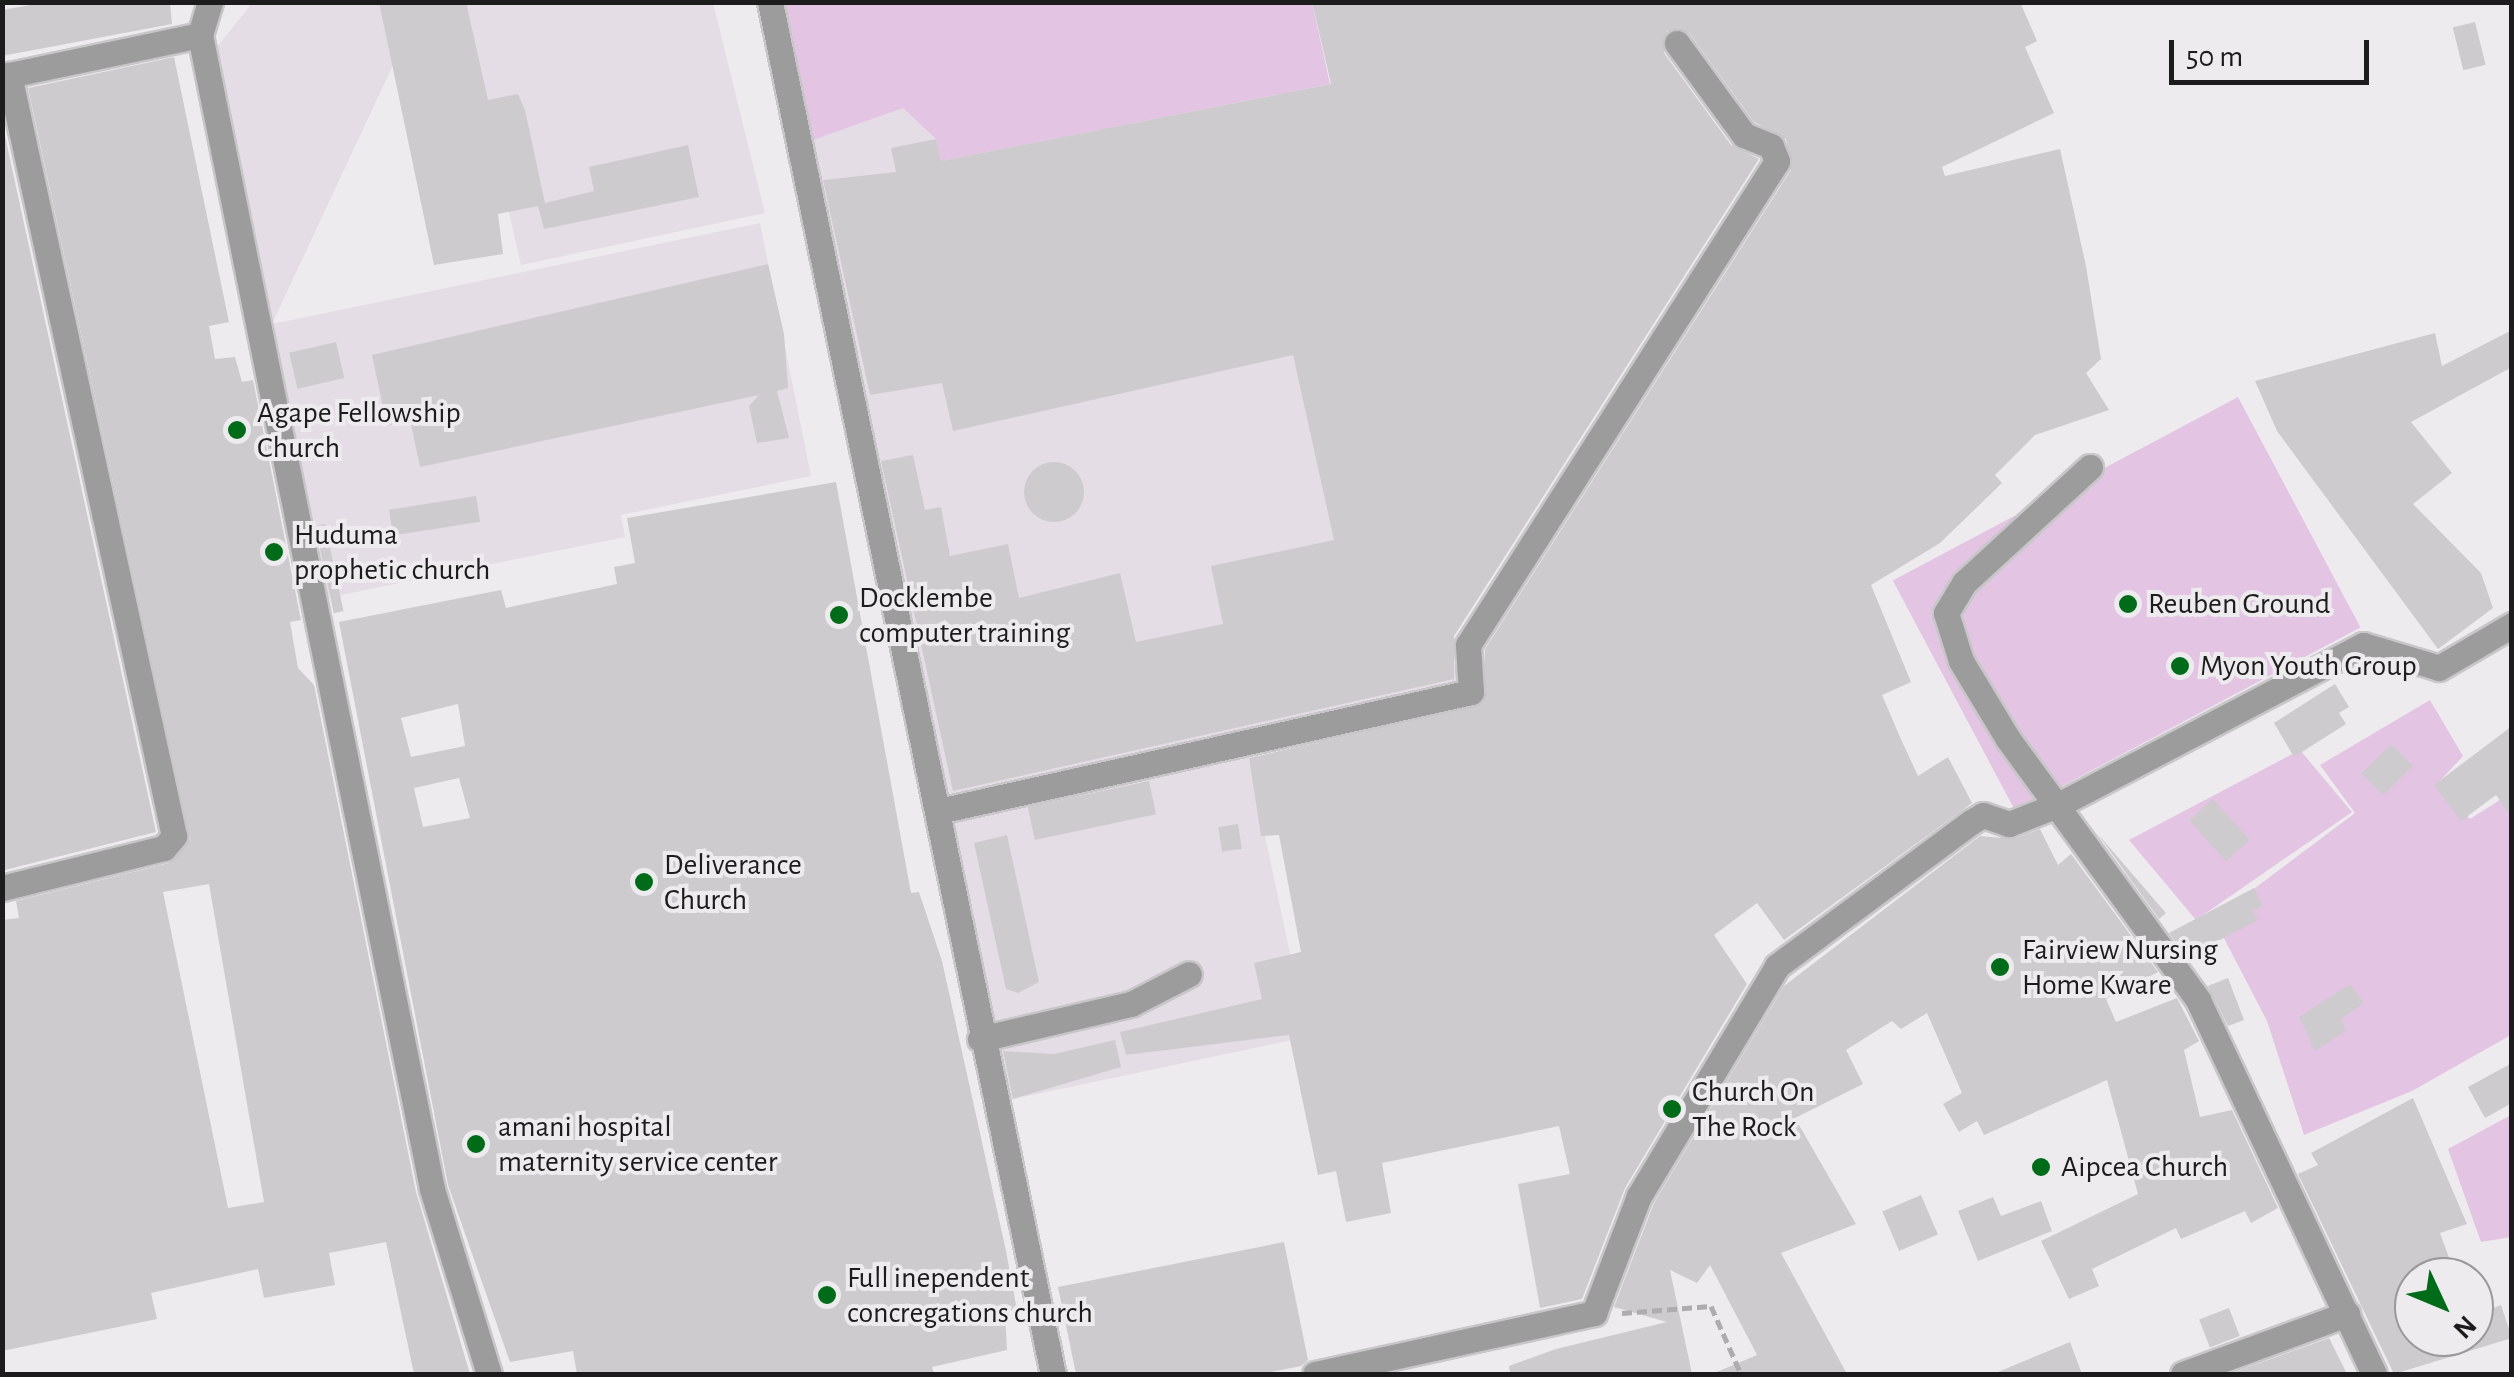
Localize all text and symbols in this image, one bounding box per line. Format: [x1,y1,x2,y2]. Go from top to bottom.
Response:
scale bar [2174,20,2374,82]
text: 50 m [2186,42,2243,72]
place label: Agape Fellowship Church [257,395,461,466]
marker: Agape Fellowship Church [226,419,248,441]
place label: Huduma prophetic church [294,517,490,588]
marker: Huduma prophetic church [263,541,285,563]
place label: Docklembe computer training [859,580,1070,650]
place label: Reuben Ground [2148,586,2330,622]
marker: Reuben Ground [2117,593,2139,615]
marker: Docklembe computer training [828,604,850,626]
place label: Myon Youth Group [2200,648,2417,684]
marker: Myon Youth Group [2169,655,2191,677]
place label: Deliverance Church [664,847,802,918]
marker: Deliverance Church [633,871,655,893]
place label: Fairview Nursing Home Kware [2022,932,2218,1002]
marker: Fairview Nursing Home Kware [1987,954,2013,980]
place label: Church On The Rock [1692,1074,1814,1144]
marker: Church On The Rock [1661,1098,1683,1120]
place label: amani hospital maternity service center [498,1109,777,1180]
marker: amani hospital maternity service center [463,1131,489,1157]
place label: Aipcea Church [2061,1149,2228,1185]
marker: Aipcea Church [2030,1156,2052,1178]
north arrow [2394,1257,2494,1357]
place label: Full inependent concregations church [847,1260,1093,1330]
marker: Full inependent concregations church [816,1284,838,1306]
text: N [2447,1310,2481,1343]

